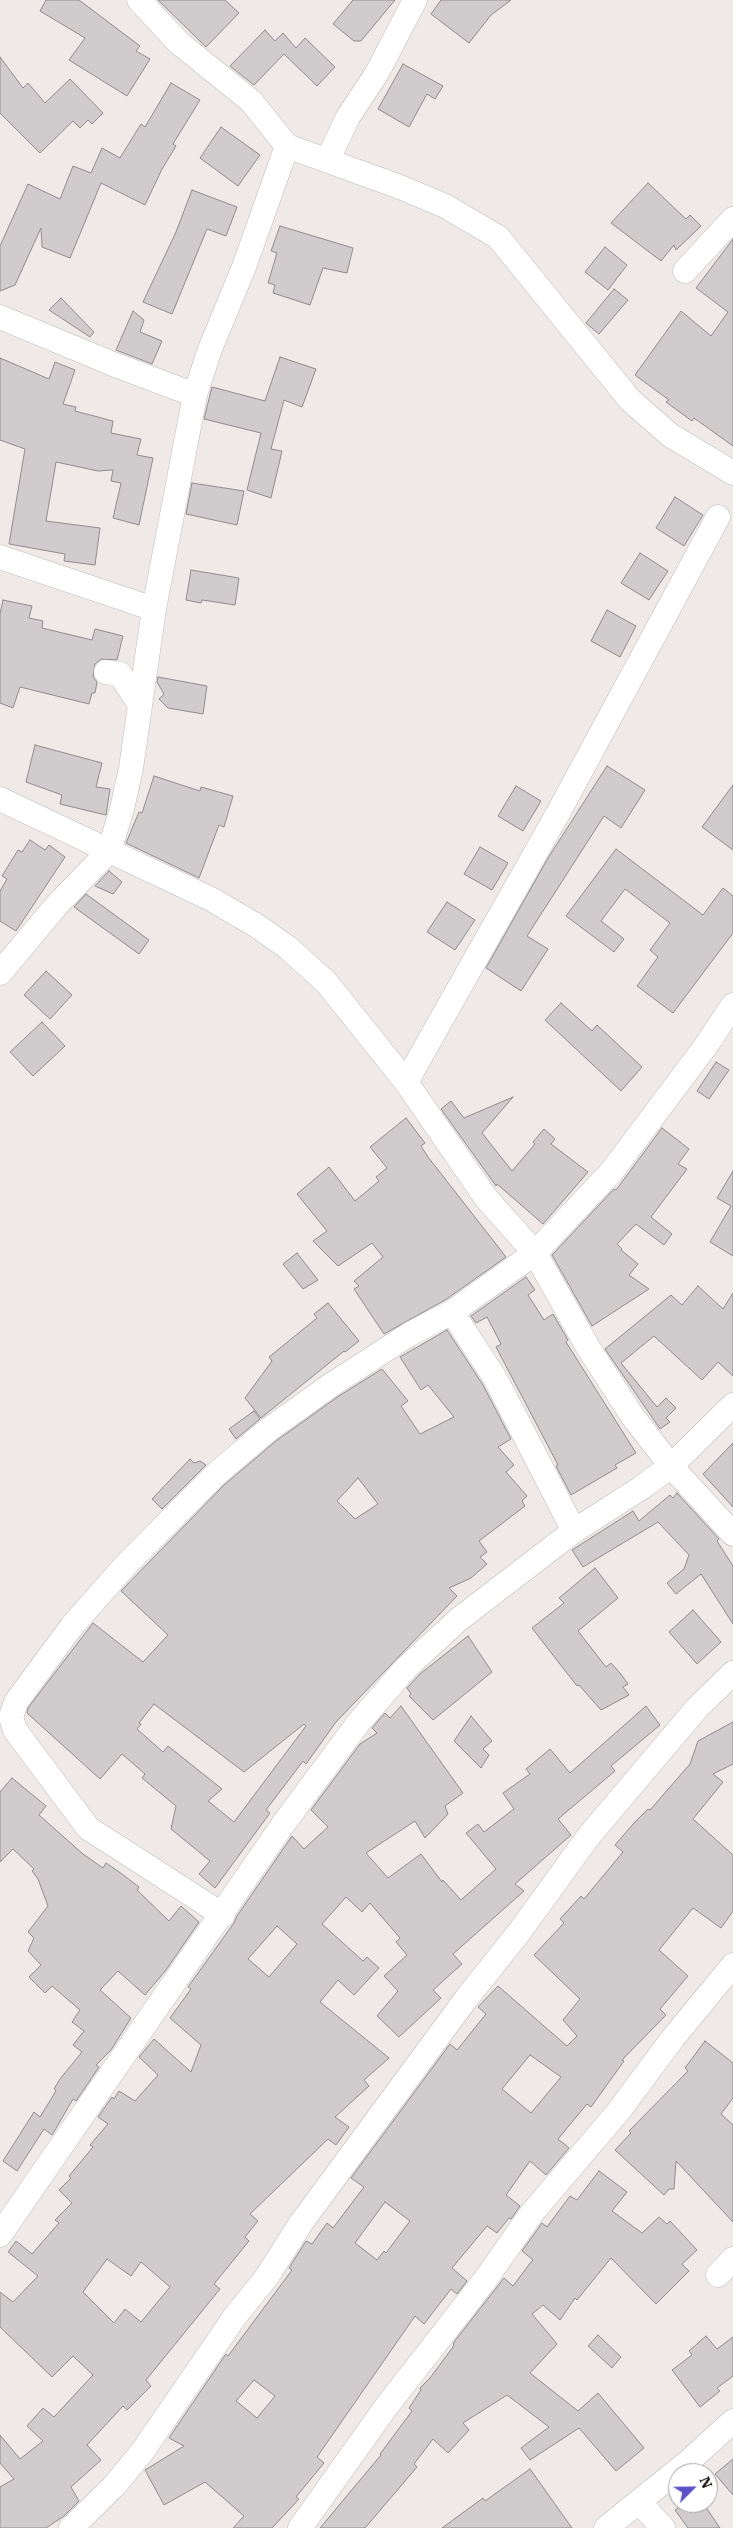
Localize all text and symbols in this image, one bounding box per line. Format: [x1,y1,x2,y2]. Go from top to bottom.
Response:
north arrow [668,2463,718,2513]
text: N [695,2474,716,2491]

